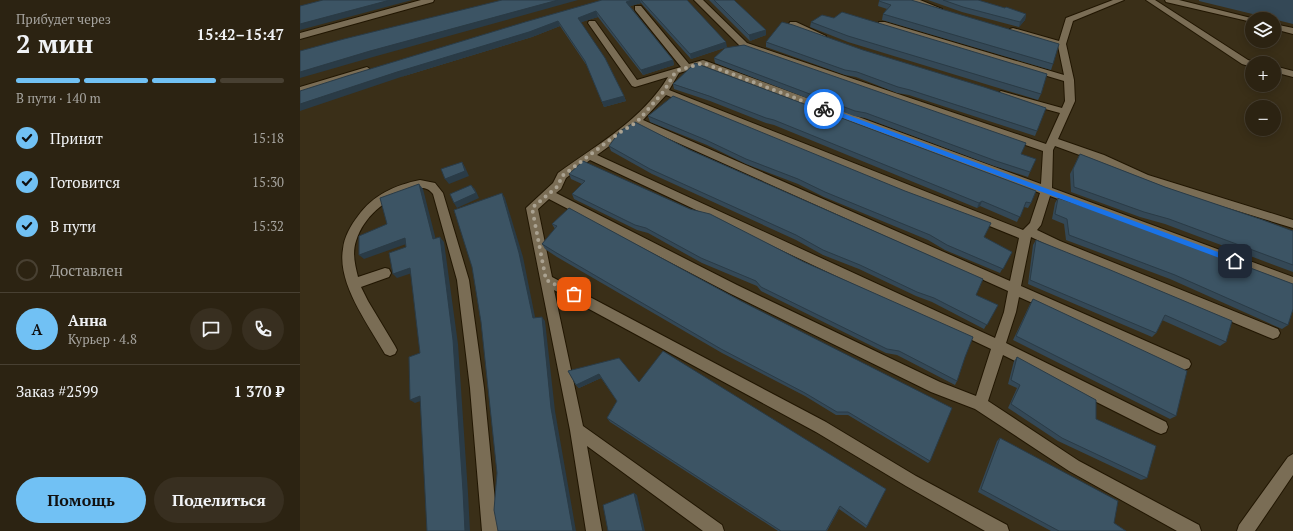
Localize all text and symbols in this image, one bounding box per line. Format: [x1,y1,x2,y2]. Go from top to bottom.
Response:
text: Прибудет через [16,10,111,28]
map controls [1245,12,1281,136]
button: layers [1245,12,1281,48]
text: 15:42–15:47 [197,24,284,44]
text: 2 мин [16,26,93,60]
button: + [1245,56,1281,92]
text: В пути · 140 m [16,89,101,107]
courier [804,89,844,129]
icon: bike [813,98,835,120]
button: − [1245,100,1281,136]
icon: check [16,127,38,149]
text: Принят [50,128,103,148]
text: 15:18 [252,129,284,147]
icon: check [16,171,38,193]
text: Готовится [50,172,120,192]
text: 15:30 [252,173,284,191]
icon: check [16,215,38,237]
text: В пути [50,216,96,236]
text: 15:32 [252,217,284,235]
pin [1218,244,1252,278]
icon: home [1224,250,1246,272]
text: Доставлен [50,260,123,280]
pin [557,277,591,311]
icon: bag [563,283,585,305]
button: chat [190,308,232,350]
button: phone [242,308,284,350]
text: Анна [68,310,107,330]
text: А [32,319,42,339]
text: Курьер · 4.8 [68,330,137,348]
text: Заказ #2599 [16,381,98,401]
text: 1 370 ₽ [234,381,284,401]
button: Помощь [16,477,146,523]
button: Поделиться [154,477,284,523]

